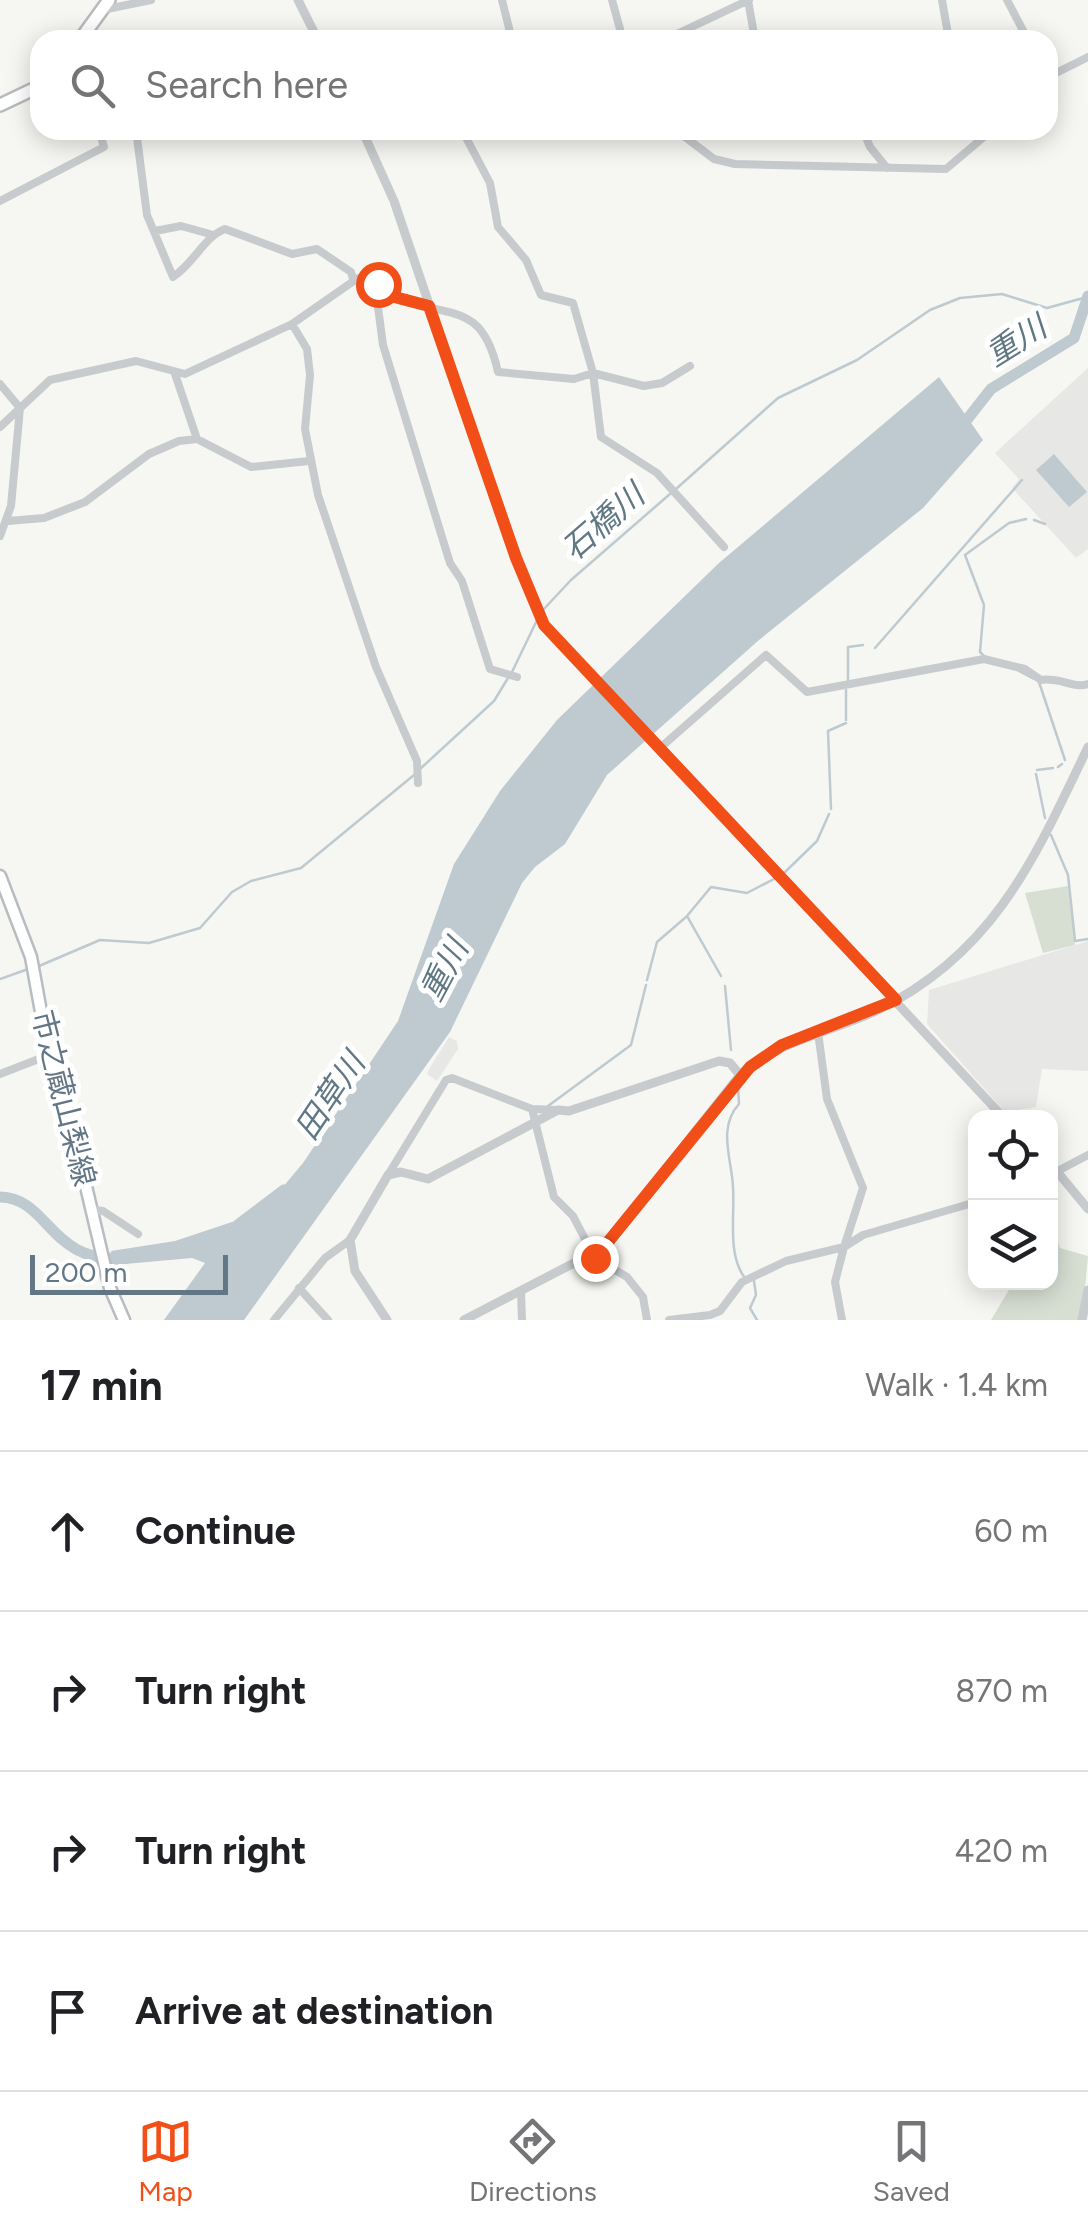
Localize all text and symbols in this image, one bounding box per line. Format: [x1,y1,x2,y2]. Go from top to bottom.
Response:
search box [30,30,1058,140]
icon: search [65,58,120,113]
text: Search here [145,62,348,108]
route start [356,262,402,308]
water label: 重川 [979,306,1056,374]
water label: 石橋川 [554,474,654,568]
water label: 重川 [412,930,477,1007]
street label: 市之蔵山梨線 [24,1006,104,1190]
water label: 田草川 [287,1043,374,1146]
map controls [968,1110,1058,1290]
button: locate [968,1110,1058,1200]
button: layers [968,1200,1058,1290]
route end [573,1236,619,1282]
scale bar [30,1250,228,1294]
text: 200 m [45,1255,127,1289]
text: 17 min [40,1360,163,1411]
text: Walk · 1.4 km [865,1366,1048,1404]
icon: ahead [40,1504,95,1559]
text: Continue [135,1508,296,1554]
text: 60 m [974,1512,1048,1550]
icon: right [40,1664,95,1719]
text: Turn right [135,1668,307,1714]
text: 870 m [956,1672,1048,1710]
icon: right [40,1824,95,1879]
text: Turn right [135,1828,307,1874]
text: 420 m [955,1832,1048,1870]
icon: arrive [40,1984,95,2039]
text: Arrive at destination [135,1988,493,2034]
tab: Map [138,2114,193,2208]
tab: Directions [469,2114,597,2208]
tab: Saved [873,2114,950,2208]

